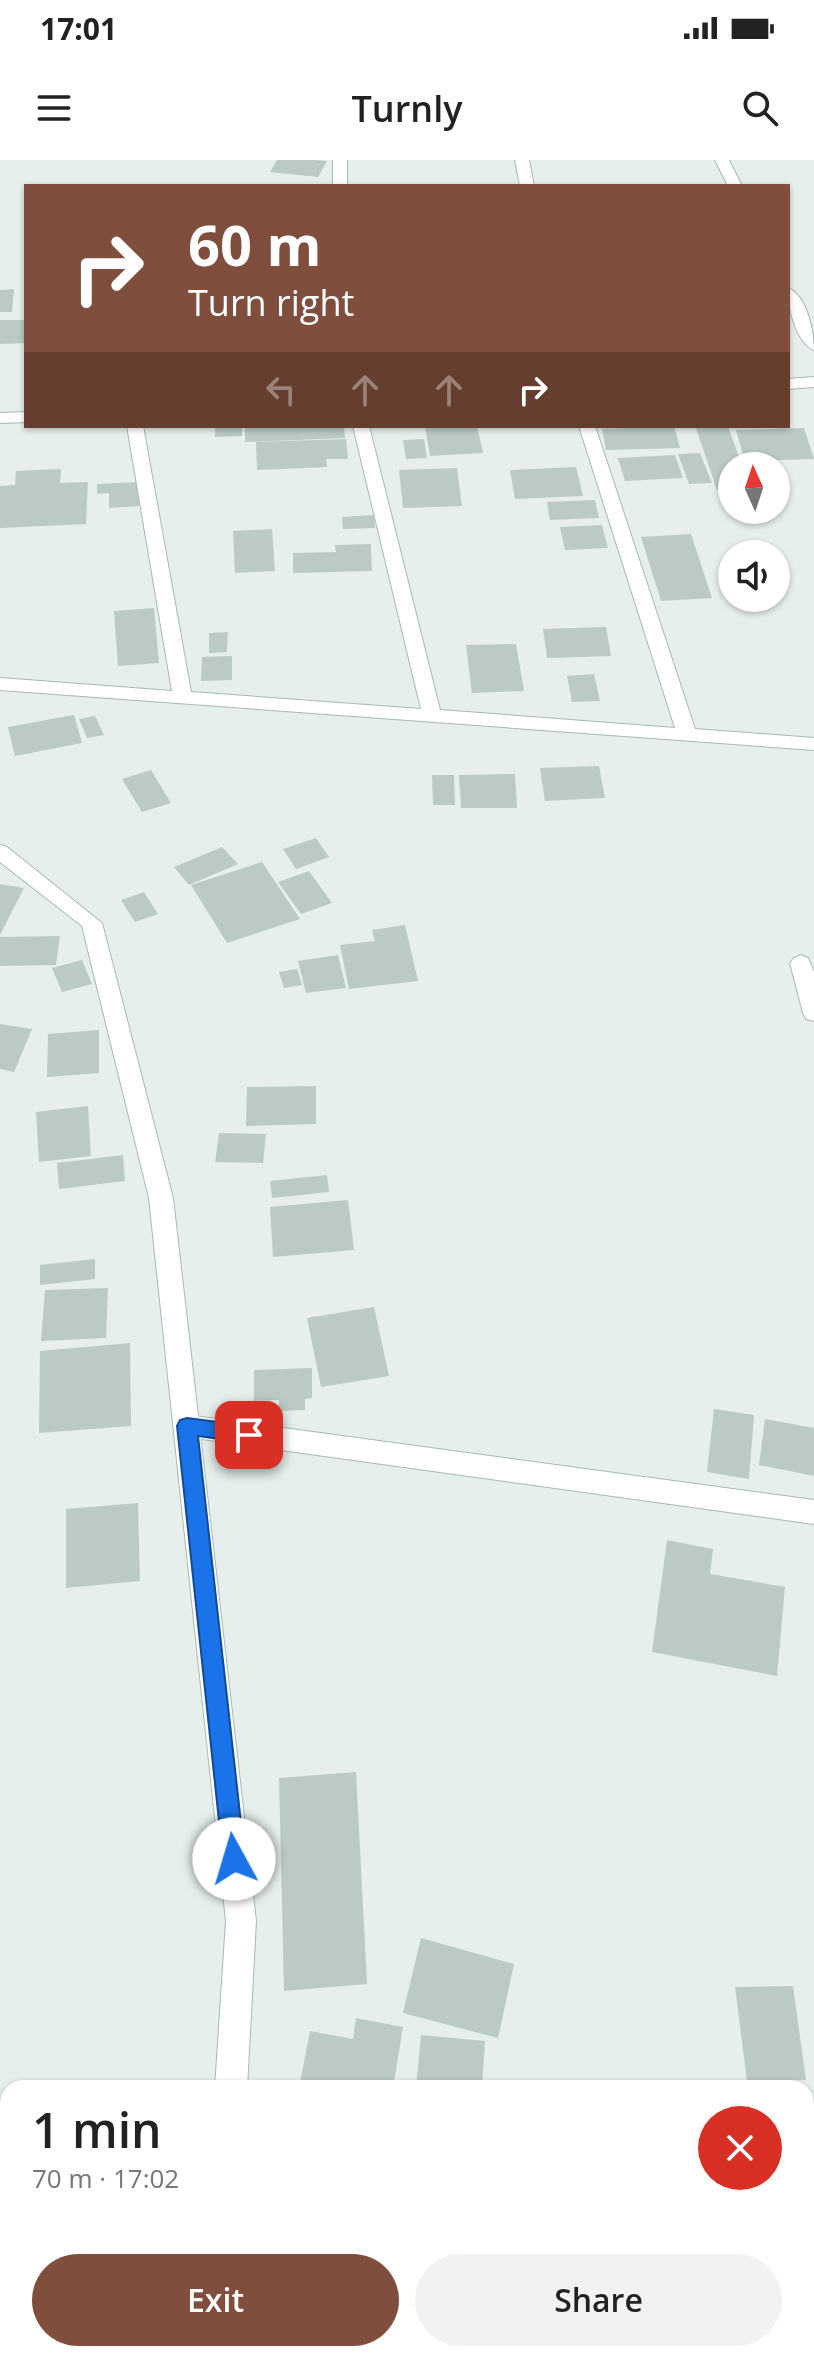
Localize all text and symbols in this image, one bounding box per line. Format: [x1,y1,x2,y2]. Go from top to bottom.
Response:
text: 17:01 [40,8,117,49]
text: Turnly [352,84,462,133]
icon: menu [32,86,76,130]
icon: search [738,86,782,130]
text: 60 m [188,206,322,282]
icon: right [56,216,160,320]
text: Turn right [188,278,354,327]
icon: left [259,368,303,412]
icon: ahead [343,368,387,412]
icon: ahead [427,368,471,412]
icon: right [511,368,555,412]
north arrow [718,452,790,524]
map controls [718,452,790,612]
button: sound [718,540,790,612]
pin [215,1401,283,1469]
icon: arrive [227,1413,271,1457]
position arrow [192,1817,276,1901]
text: 1 min [32,2097,162,2162]
button: close [698,2106,782,2190]
text: 70 m · 17:02 [32,2160,179,2196]
button: Exit [32,2254,399,2346]
button: Share [415,2254,782,2346]

